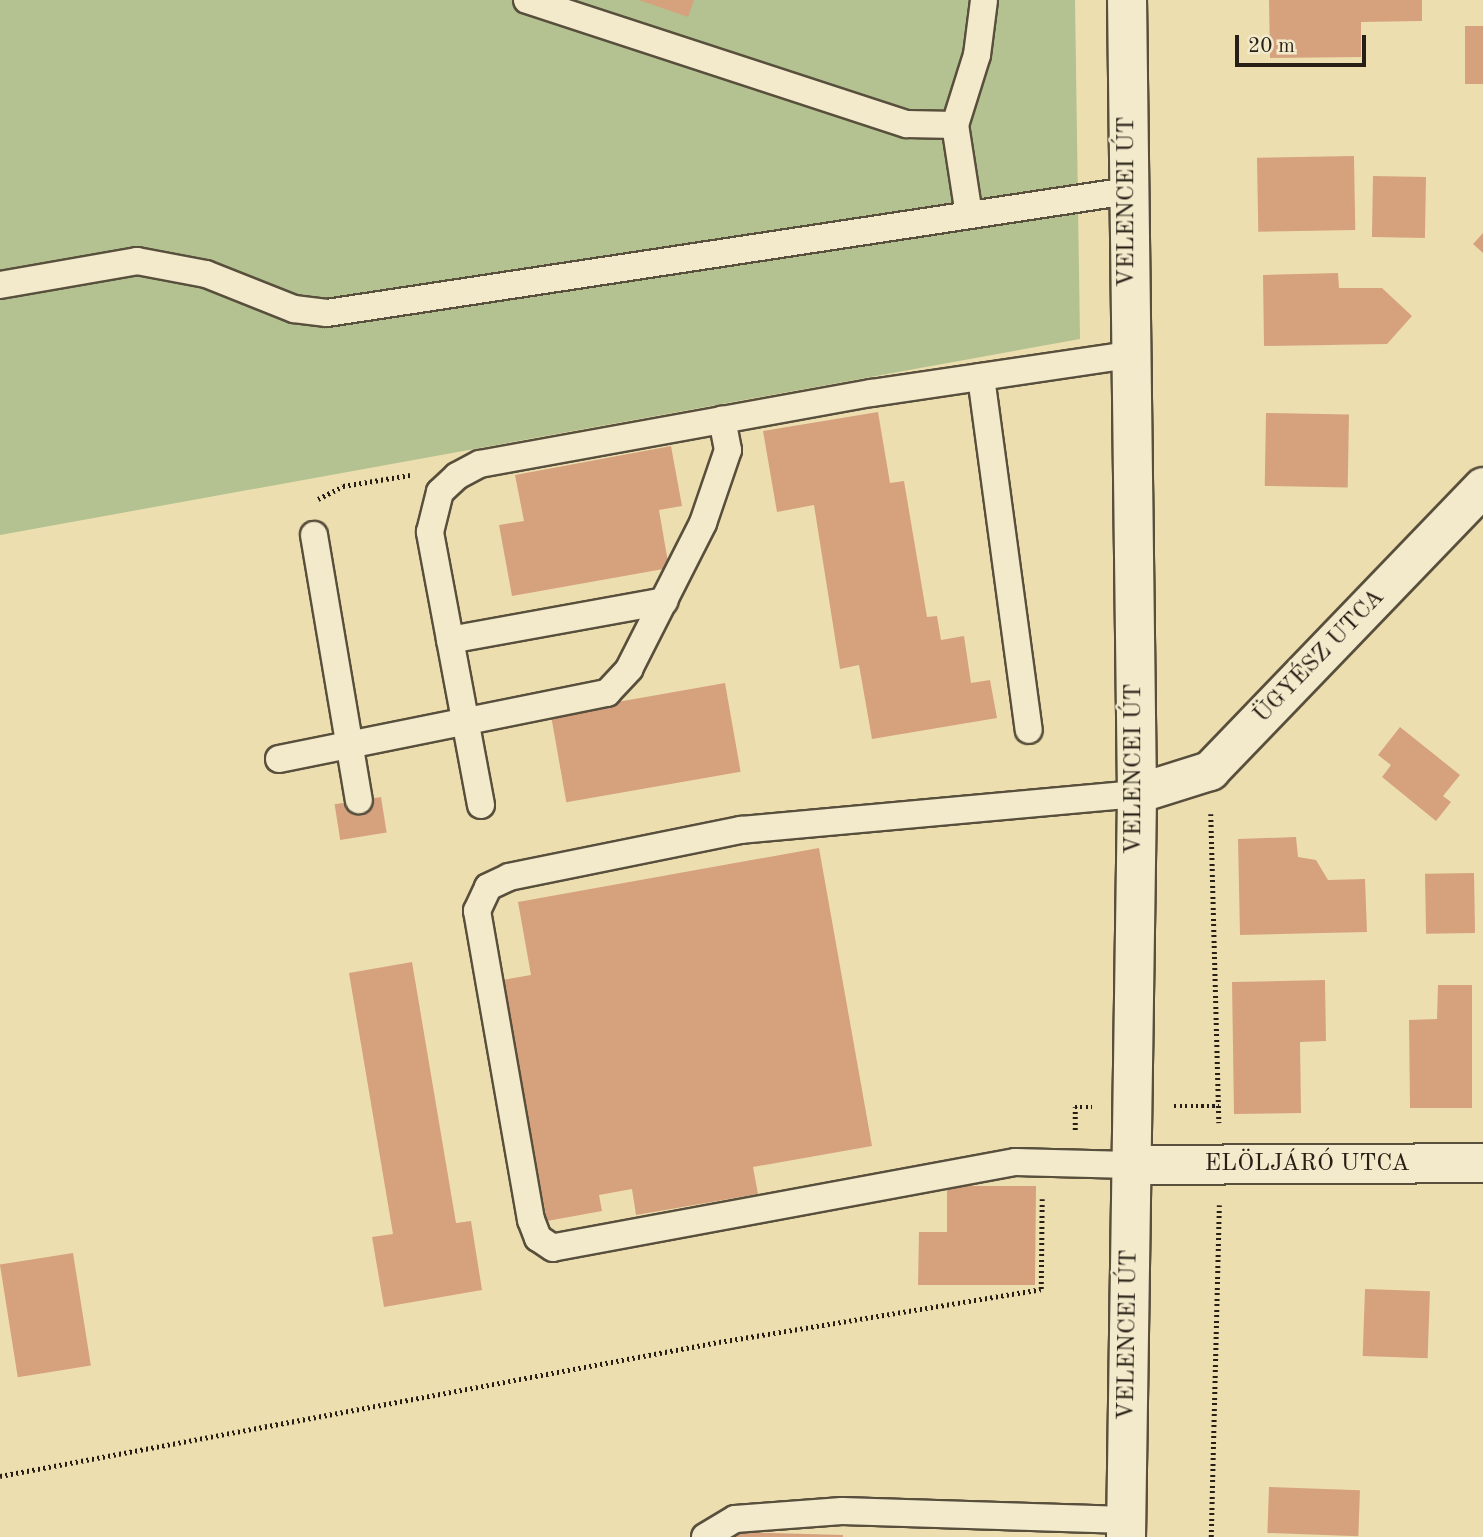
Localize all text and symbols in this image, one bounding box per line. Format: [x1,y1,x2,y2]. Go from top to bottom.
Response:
scale bar [1238,21,1369,65]
text: 20 m [1248,36,1295,57]
street label: VELENCEI ÚT [1114,117,1142,287]
street label: ÜGYÉSZ UTCA [1249,584,1391,730]
street label: VELENCEI ÚT [1121,684,1149,854]
street label: ELÖLJÁRÓ UTCA [1204,1151,1410,1179]
street label: VELENCEI ÚT [1113,1249,1145,1421]

